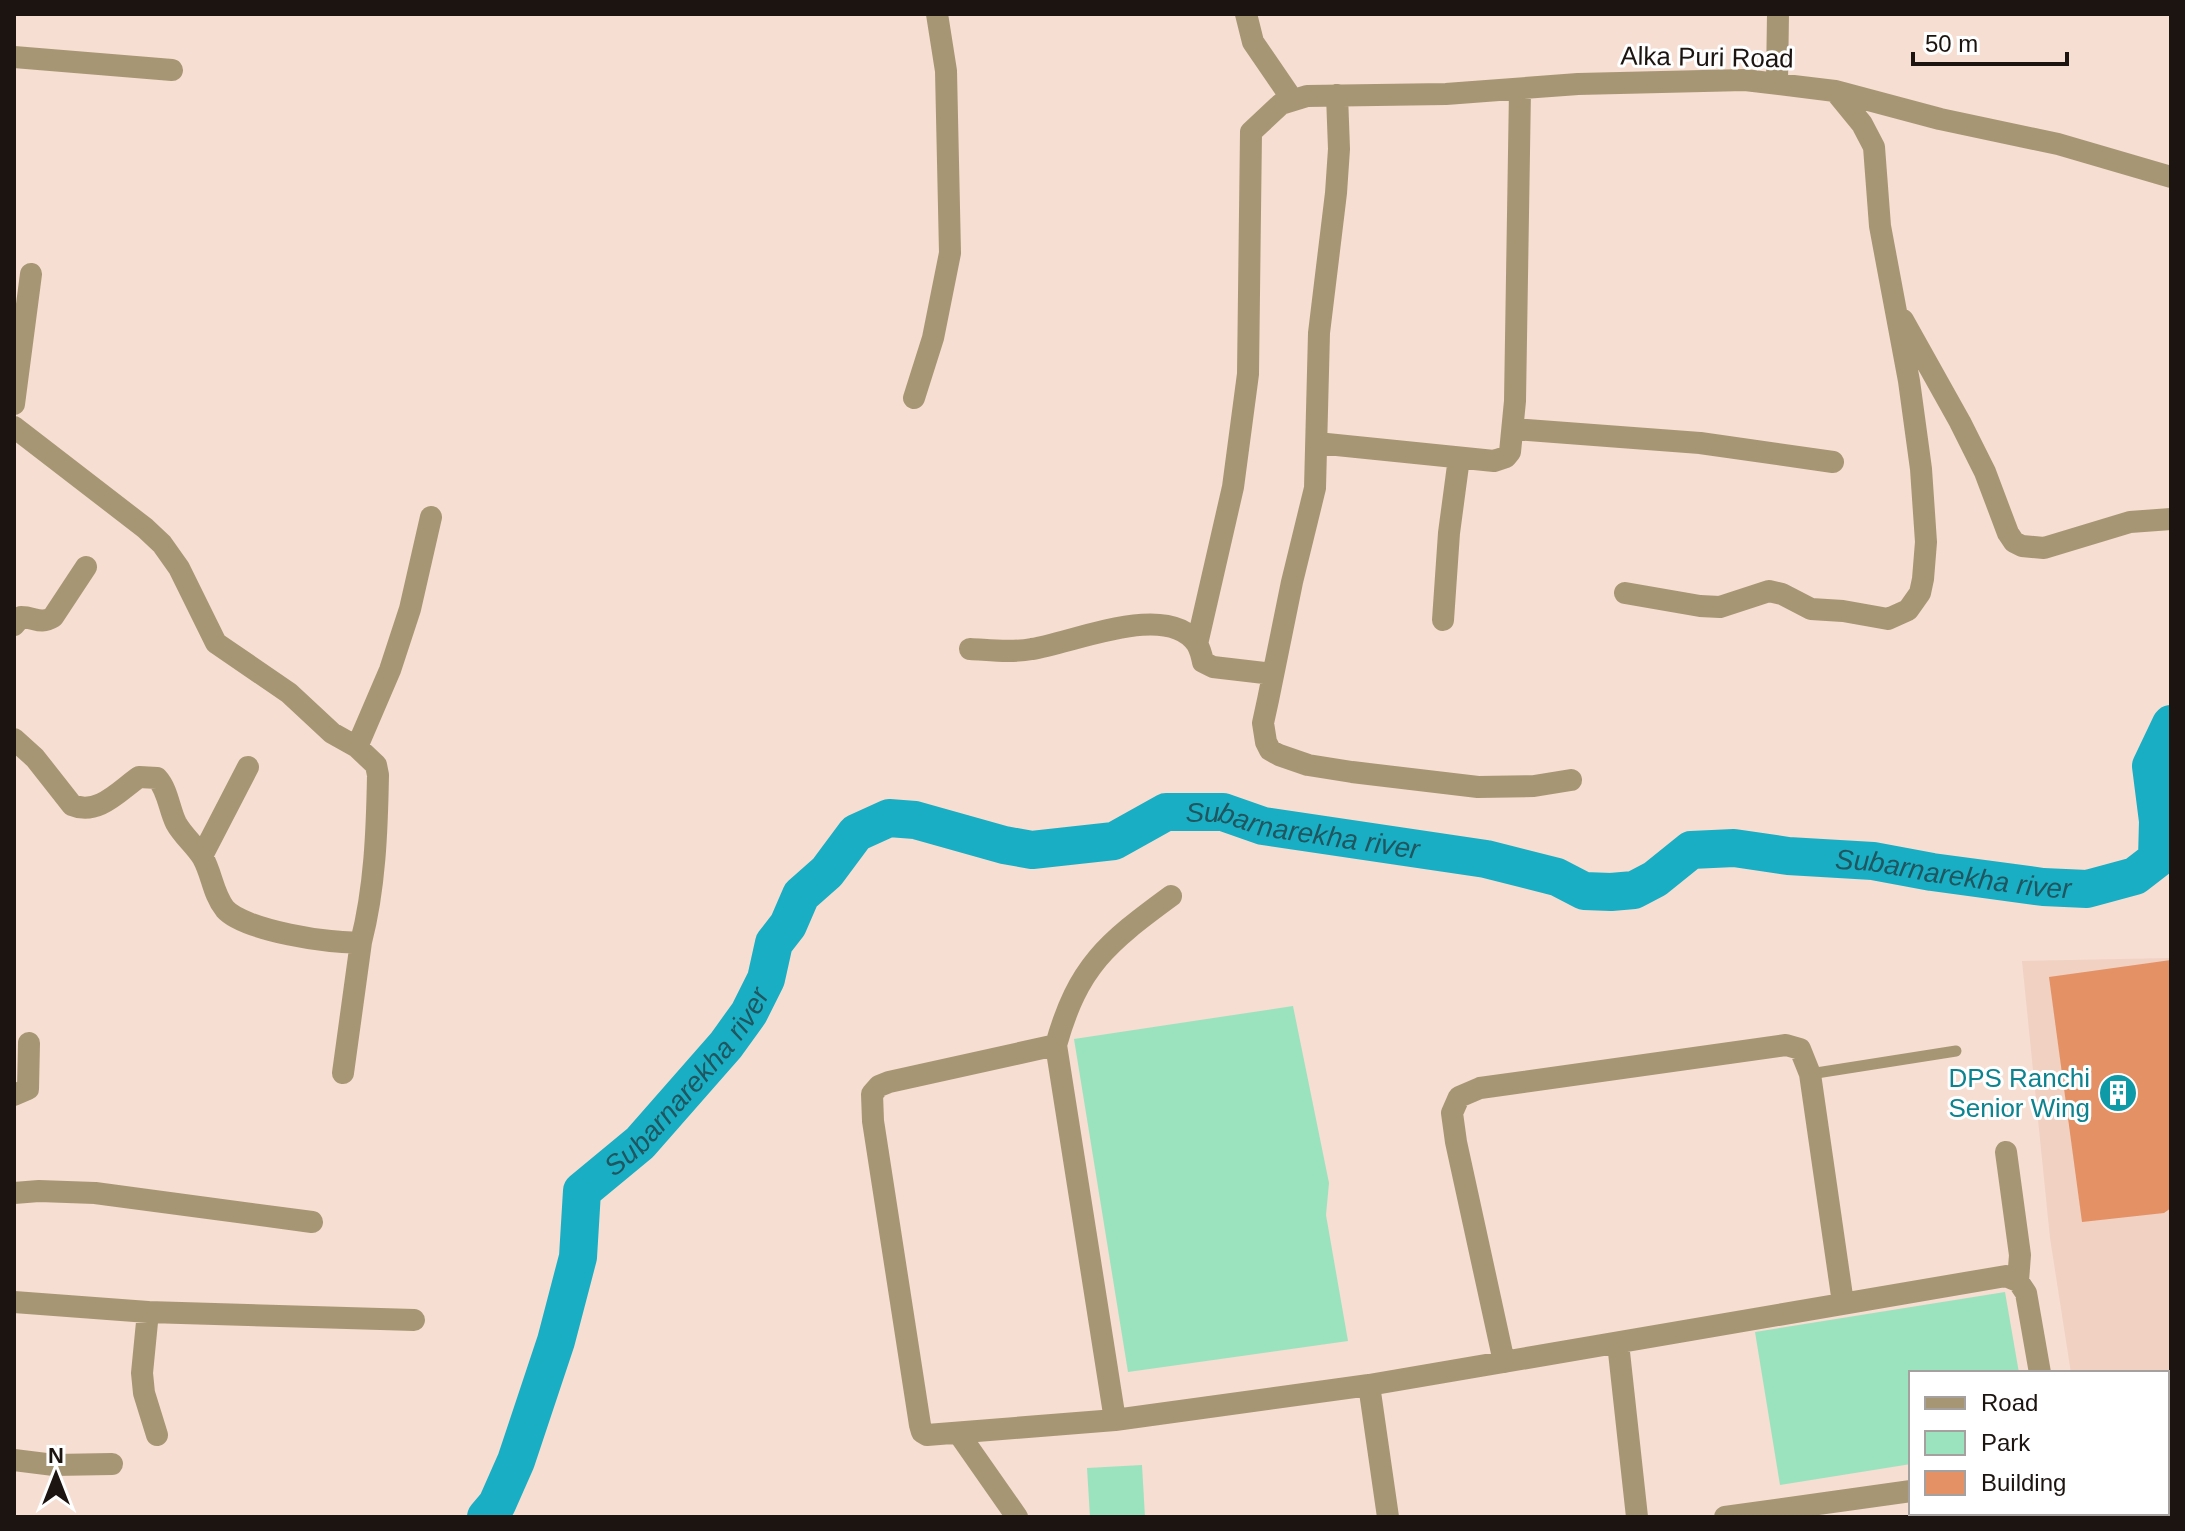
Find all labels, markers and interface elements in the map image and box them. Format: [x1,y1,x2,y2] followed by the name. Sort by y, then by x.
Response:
[1913,16,2067,66] scale bar
[1925,30,1978,57] text: 50 m
[1620,40,1794,74] street label: Alka Puri Road
[1185,797,1423,865] water label: Subarnarekha river
[1834,844,2074,904] water label: Subarnarekha river
[598,981,776,1182] water label: Subarnarekha river
[1948,1063,2090,1123] place label: DPS Ranchi Senior Wing
[2097,1072,2139,1114] building icon: DPS Ranchi Senior Wing
[1909,1371,2169,1515] legend
[1981,1389,2038,1416] text: Road
[1981,1429,2031,1456] text: Park
[16,1435,96,1515] north arrow
[48,1443,64,1468] text: N
[1981,1469,2066,1496] text: Building

